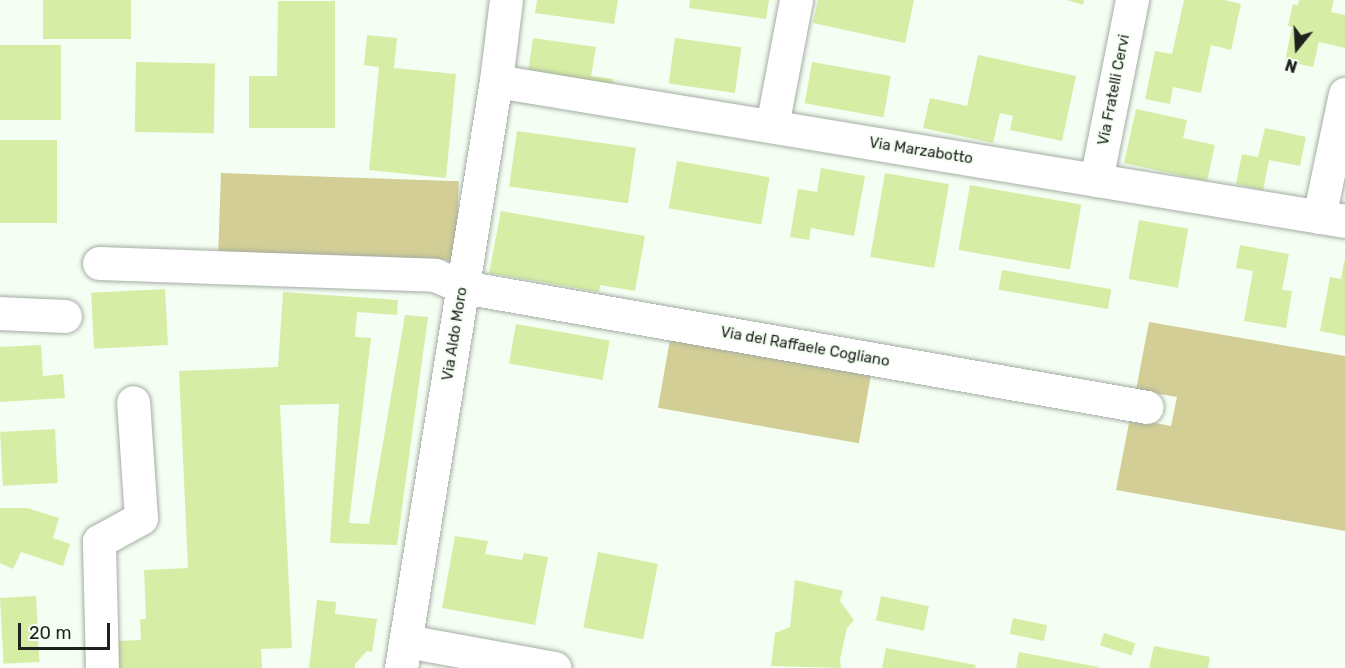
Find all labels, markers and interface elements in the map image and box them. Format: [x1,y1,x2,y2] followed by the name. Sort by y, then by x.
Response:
[1267,18,1327,78] north arrow
[1094,33,1134,147] street label: Via Fratelli Cervi
[1283,55,1300,76] text: N
[868,134,974,168] street label: Via Marzabotto
[439,286,471,382] street label: Via Aldo Moro
[719,323,891,371] street label: Via del Raffaele Cogliano
[21,611,112,649] scale bar
[29,622,71,644] text: 20 m

